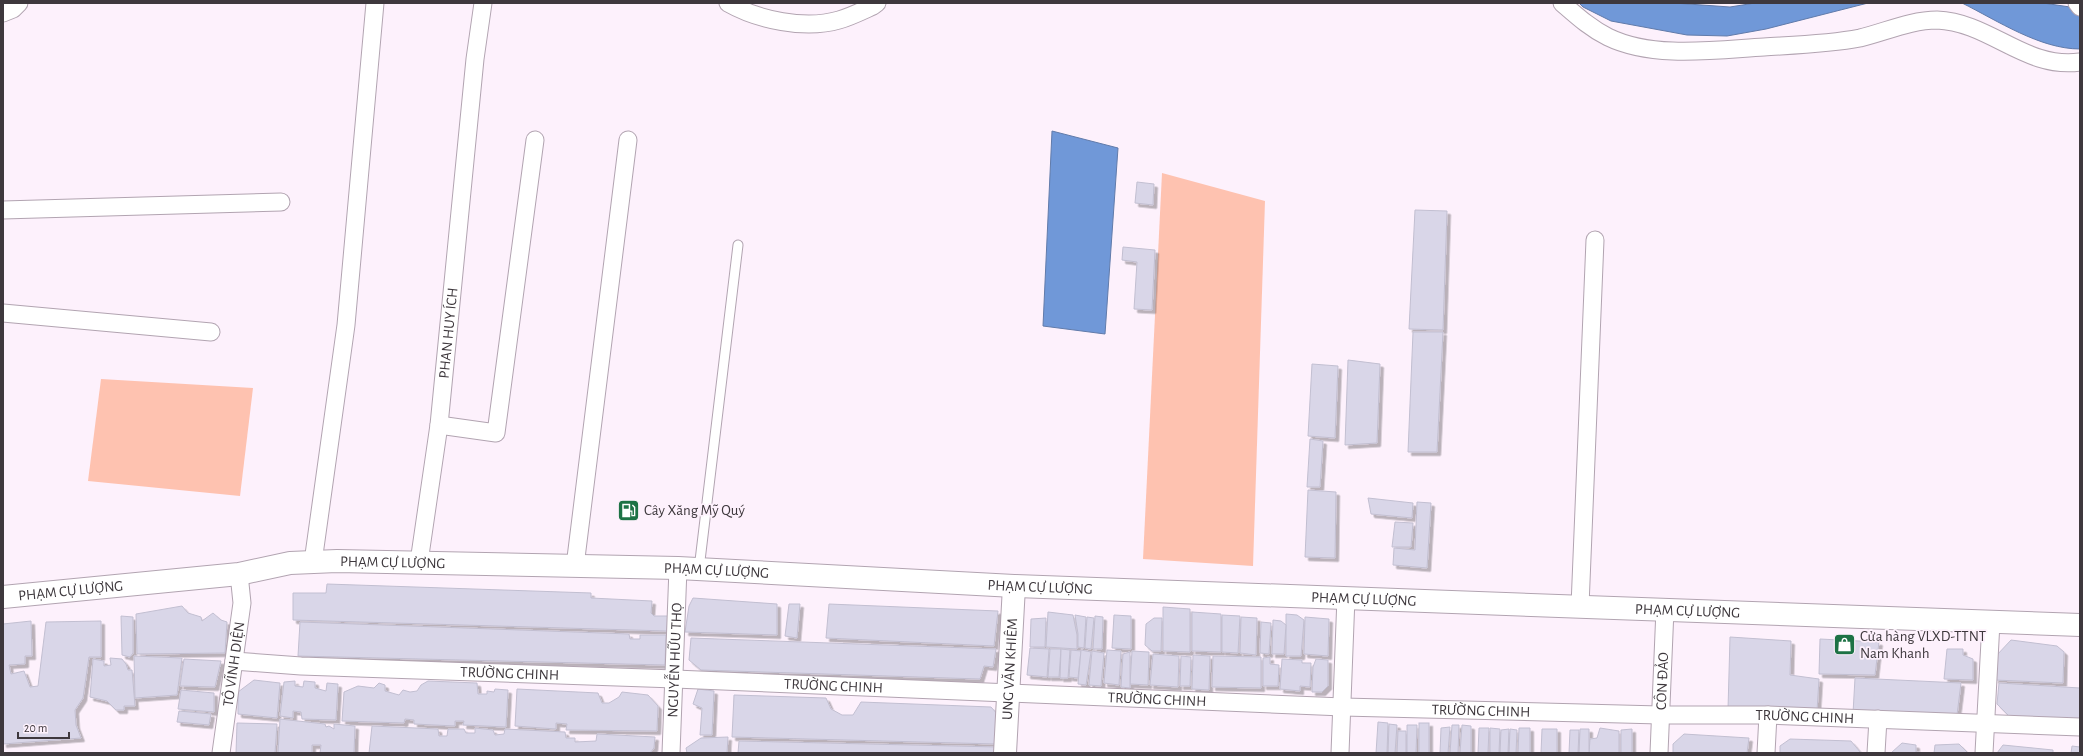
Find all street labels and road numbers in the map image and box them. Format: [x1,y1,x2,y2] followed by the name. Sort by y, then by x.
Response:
[436,287,460,379] street label: PHAN HUY ÍCH
[340,554,445,571] street label: PHẠM CỰ LƯỢNG
[664,560,770,580] street label: PHẠM CỰ LƯỢNG
[987,577,1093,596] street label: PHẠM CỰ LƯỢNG
[18,578,124,603] street label: PHẠM CỰ LƯỢNG
[1311,589,1417,608] street label: PHẠM CỰ LƯỢNG
[1635,601,1741,620] street label: PHẠM CỰ LƯỢNG
[663,602,684,718] street label: NGUYỄN HỮU THỌ
[999,618,1020,720] street label: UNG VĂN KHIÊM
[220,620,247,707] street label: TÔ VĨNH DIỆN
[1653,652,1671,710] street label: CÔN ĐẢO
[460,663,559,682] street label: TRƯỜNG CHINH
[784,675,883,695] street label: TRƯỜNG CHINH
[1107,689,1207,709] street label: TRƯỜNG CHINH
[1431,700,1531,719] street label: TRƯỜNG CHINH
[1755,706,1855,726] street label: TRƯỜNG CHINH

